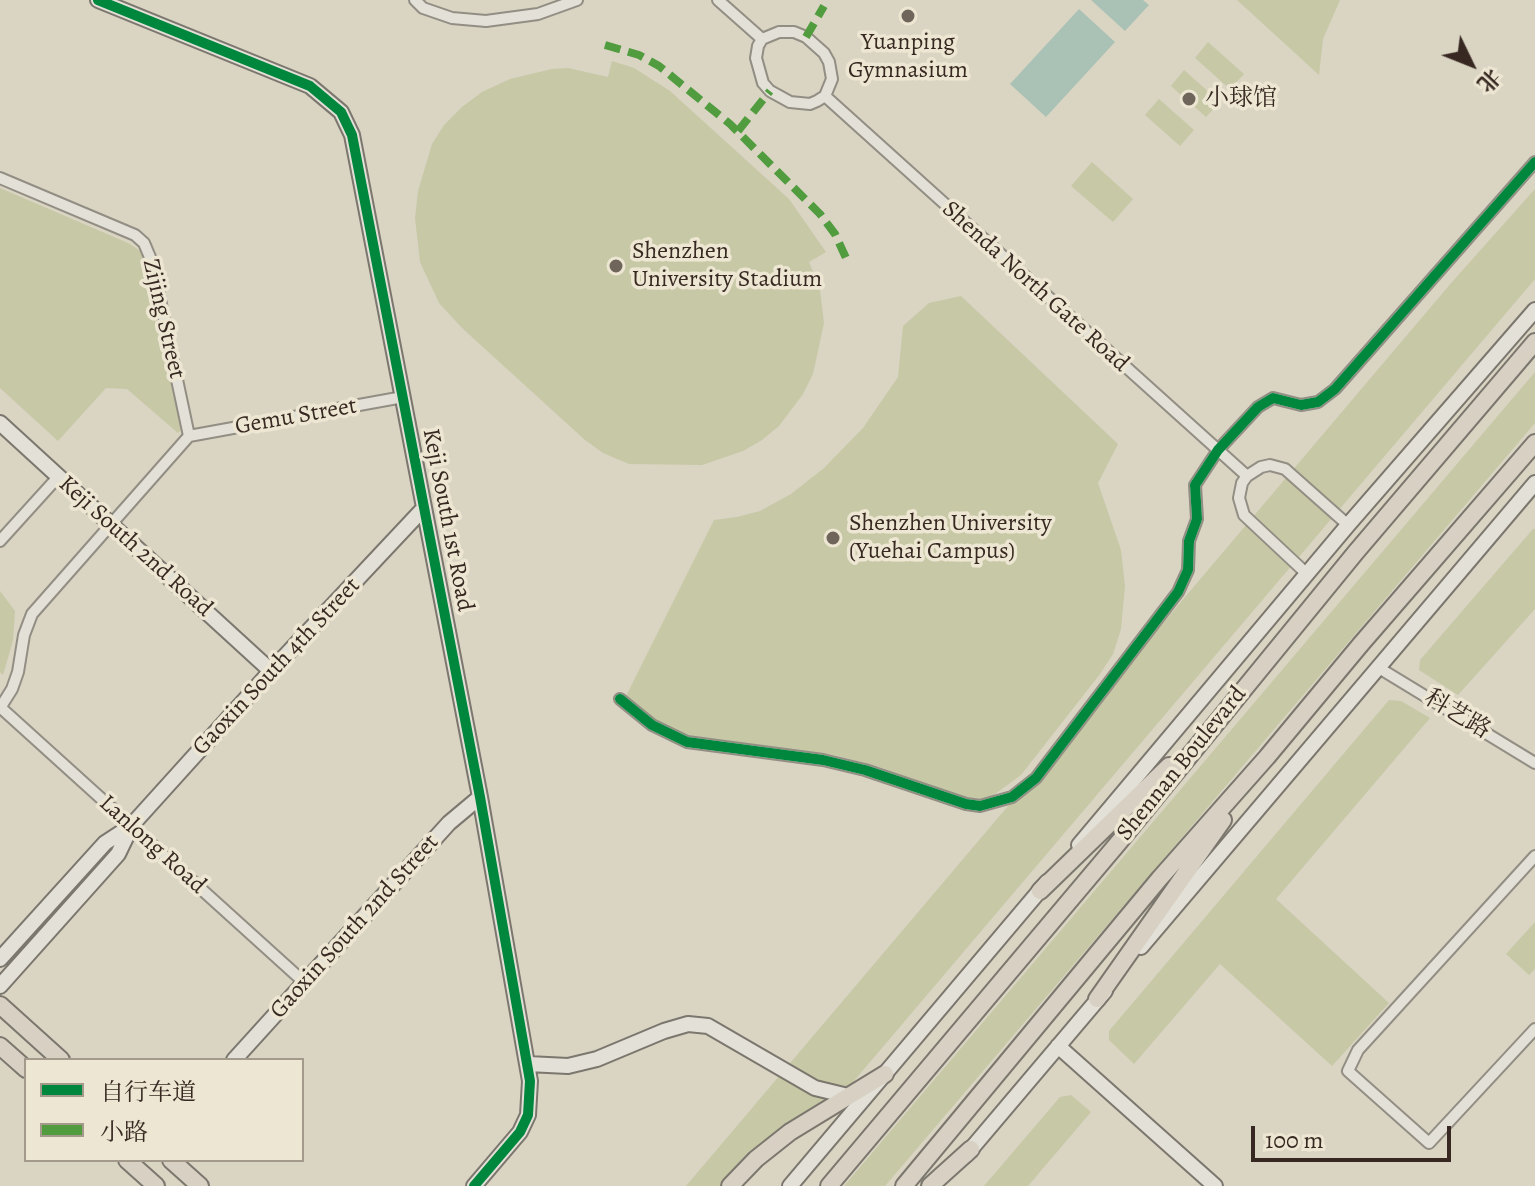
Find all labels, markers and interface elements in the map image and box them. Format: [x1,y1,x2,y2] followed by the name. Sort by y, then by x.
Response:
[899,7,917,25] marker: Yuanping Gymnasium
[1431,24,1511,104] north arrow
[848,29,968,85] place label: Yuanping Gymnasium
[1470,62,1507,99] text: 北
[1205,85,1277,113] place label: 小球馆
[1180,90,1198,108] marker: 小球馆
[936,195,1134,379] street label: Shenda North Gate Road
[632,238,822,294] place label: Shenzhen University Stadium
[135,256,191,382] street label: Zijing Street
[607,257,625,275] marker: Shenzhen University Stadium
[233,392,359,442] street label: Gemu Street
[415,426,479,614] street label: Keji South 1st Road
[52,470,218,624] street label: Keji South 2nd Road
[849,510,1052,566] place label: Shenzhen University (Yuehai Campus)
[824,529,842,547] marker: Shenzhen University (Yuehai Campus)
[187,572,367,762] street label: Gaoxin South 4th Street
[1111,681,1253,847] street label: Shennan Boulevard
[1419,684,1495,746] street label: 科艺路
[92,789,212,901] street label: Lanlong Road
[265,829,445,1025] street label: Gaoxin South 2nd Street
[24,1058,304,1162] legend
[100,1076,196,1108] text: 自行车道
[1255,1110,1455,1160] scale bar
[100,1116,148,1148] text: 小路
[1265,1124,1324,1156] text: 100 m

